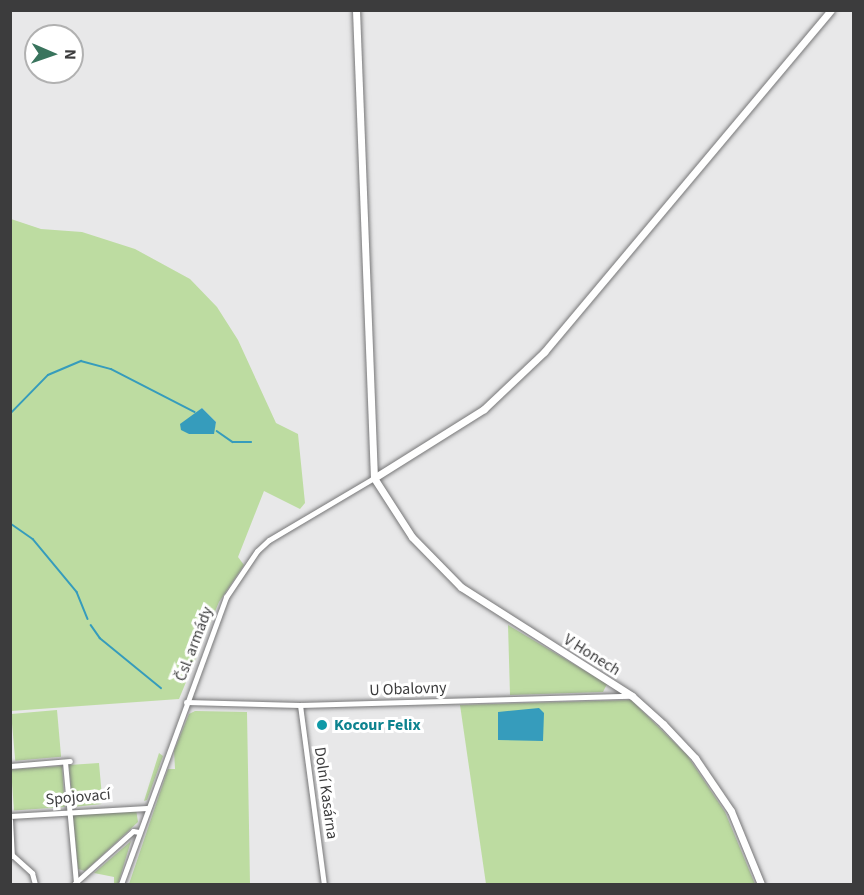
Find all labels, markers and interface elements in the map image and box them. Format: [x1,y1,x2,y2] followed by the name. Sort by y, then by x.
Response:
[24,24,84,84] north arrow
[59,49,81,60] text: N
[171,604,217,684] street label: Čsl. armády
[560,630,624,680] street label: V Honech
[369,678,447,700] street label: U Obalovny
[334,715,421,735] place label: Kocour Felix
[315,718,329,732] marker: Kocour Felix
[310,746,342,840] street label: Dolní Kasárna
[45,785,111,809] street label: Spojovací

